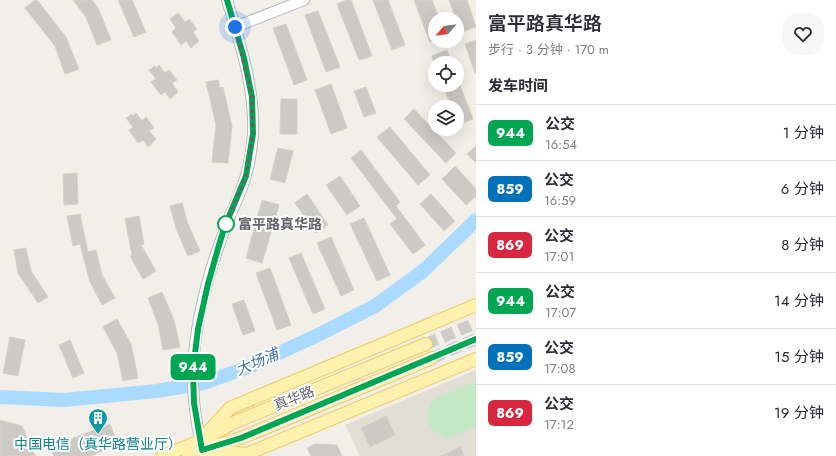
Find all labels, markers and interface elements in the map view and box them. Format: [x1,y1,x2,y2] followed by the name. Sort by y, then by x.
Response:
[488,10,602,37] text: 富平路真华路
[428,12,464,48] north arrow
[428,12,464,136] map controls
[782,13,824,55] button: heart
[225,17,245,37] your location
[488,40,609,59] text: 步行 · 3 分钟 · 170 m
[428,56,464,92] button: locate
[488,75,548,97] text: 发车时间
[428,100,464,136] button: layers
[545,113,575,135] text: 公交
[783,122,824,144] text: 1 分钟
[496,123,525,143] text: 944
[545,135,577,154] text: 16:54
[544,169,574,191] text: 公交
[781,178,824,200] text: 6 分钟
[496,179,524,199] text: 859
[544,191,576,210] text: 16:59
[238,214,322,234] place label: 富平路真华路
[217,215,235,233] marker: 富平路真华路
[544,225,574,247] text: 公交
[781,234,824,256] text: 8 分钟
[496,235,524,255] text: 869
[544,247,574,266] text: 17:01
[545,281,575,303] text: 公交
[774,290,824,312] text: 14 分钟
[496,291,525,311] text: 944
[545,303,576,322] text: 17:07
[544,337,574,359] text: 公交
[232,342,284,381] water label: 大场浦
[774,346,824,368] text: 15 分钟
[496,347,524,367] text: 859
[170,354,216,380] line badge: 944
[179,357,207,377] text: 944
[544,359,575,378] text: 17:08
[271,381,317,415] street label: 真华路
[544,393,574,415] text: 公交
[774,402,824,424] text: 19 分钟
[496,403,524,423] text: 869
[87,407,109,435] building icon: 中国电信（真华路营业厅）
[544,415,574,434] text: 17:12
[14,434,182,454] place label: 中国电信（真华路营业厅）

